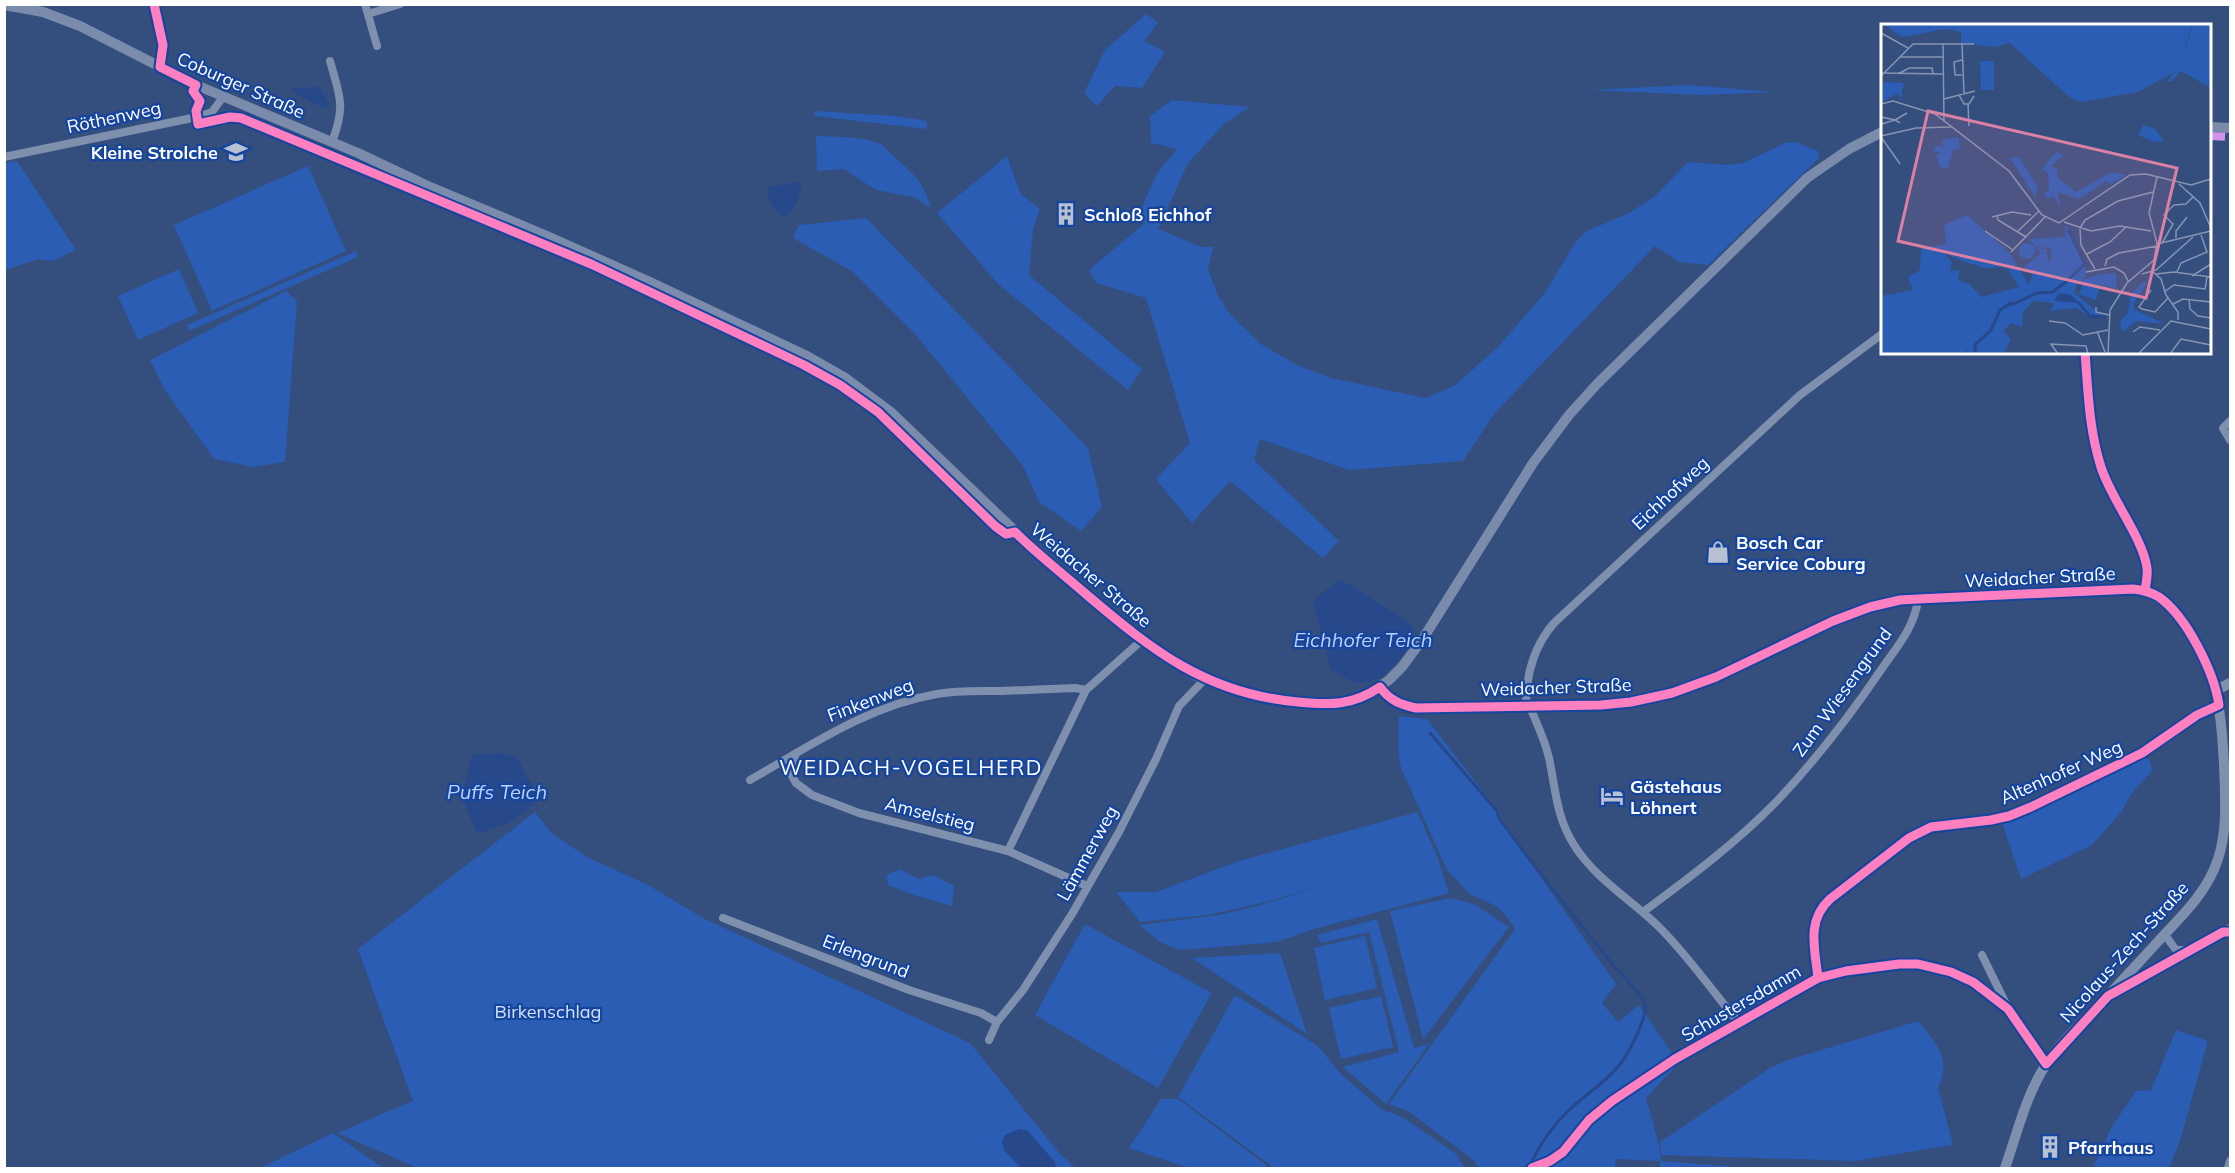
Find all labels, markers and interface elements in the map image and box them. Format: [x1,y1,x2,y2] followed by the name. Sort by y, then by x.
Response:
[1881,24,2211,354] inset map
[174,47,308,123] street label: Coburger Straße
[65,96,163,138] street label: Röthenweg
[223,139,249,165] school or university icon: Kleine Strolche
[91,141,218,164] place label: Kleine Strolche
[1053,201,1079,227] building icon: Schloß Eichhof
[1084,203,1212,226] place label: Schloß Eichhof
[1627,451,1713,535] street label: Eichhofweg
[1026,518,1156,632] street label: Weidacher Straße
[1736,531,1866,575] place label: Bosch Car Service Coburg
[1705,539,1731,565] shop icon: Bosch Car Service Coburg
[1964,562,2116,592] street label: Weidacher Straße
[1787,623,1897,761] street label: Zum Wiesengrund
[1294,627,1432,652] water label: Eichhofer Teich
[824,673,916,727] street label: Finkenweg
[1480,673,1632,701] street label: Weidacher Straße
[1996,735,2126,809] street label: Altenhofer Weg
[779,754,1043,780] district label: WEIDACH-VOGELHERD
[1630,775,1722,819] place label: Gästehaus Löhnert
[447,779,547,804] water label: Puffs Teich
[1599,783,1625,809] hotel icon: Gästehaus Löhnert
[883,792,977,836] street label: Amselstieg
[1051,801,1123,905] street label: Lämmerweg
[2055,877,2193,1027] street label: Nicolaus-Zech-Straße
[819,929,913,983] street label: Erlengrund
[1677,959,1805,1047] street label: Schustersdamm
[495,1000,601,1023] park label: Birkenschlag
[2037,1134,2063,1160] building icon: Pfarrhaus
[2068,1136,2154,1159] place label: Pfarrhaus

